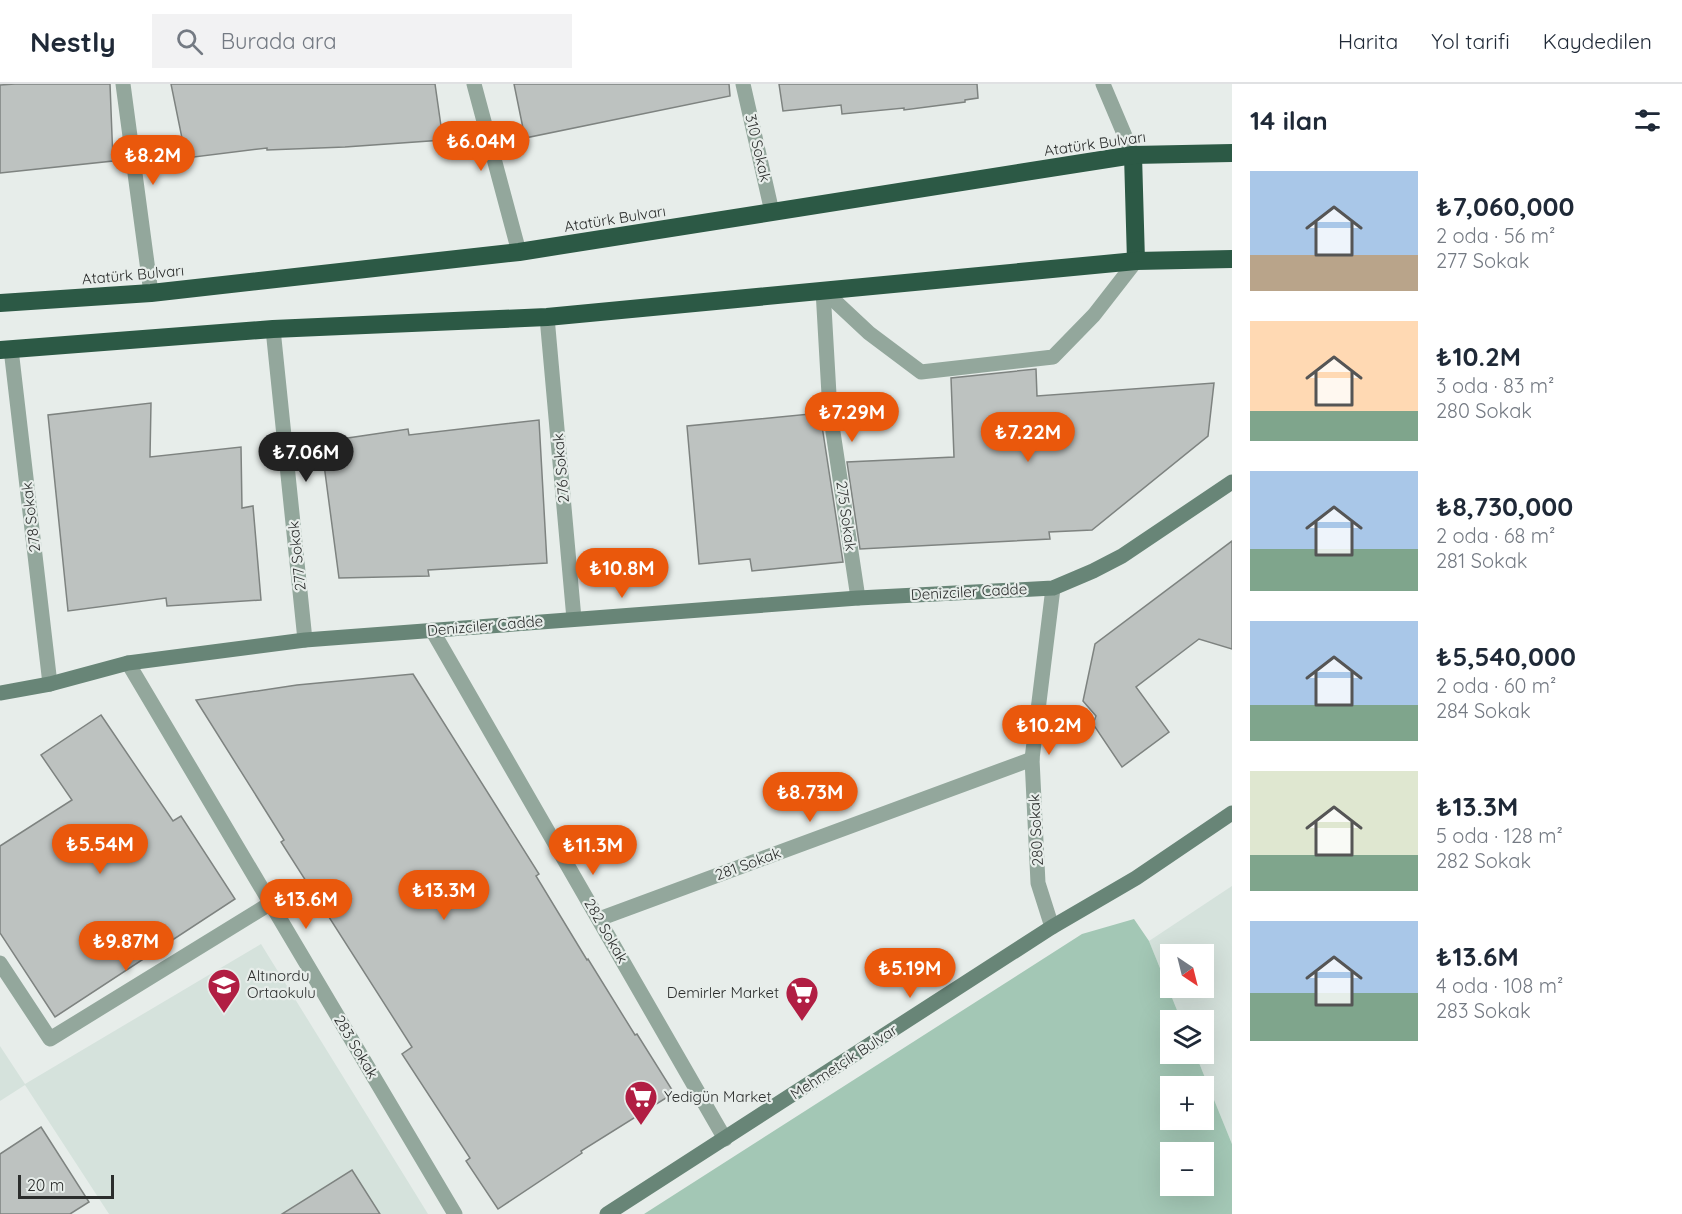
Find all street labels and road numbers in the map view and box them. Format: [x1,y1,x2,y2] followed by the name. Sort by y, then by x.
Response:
[741,112,776,184] street label: 310 Sokak
[1043,127,1147,160] street label: Atatürk Bulvarı
[563,201,667,236] street label: Atatürk Bulvarı
[81,261,185,288] street label: Atatürk Bulvarı
[548,432,573,504] street label: 276 Sokak
[832,480,861,552] street label: 275 Sokak
[17,481,44,553] street label: 278 Sokak
[283,520,310,592] street label: 277 Sokak
[910,579,1028,604] street label: Denizciler Cadde
[426,611,544,640] street label: Denizciler Cadde
[1024,794,1047,866] street label: 280 Sokak
[712,843,783,884] street label: 281 Sokak
[580,895,633,966] street label: 282 Sokak
[330,1011,383,1082] street label: 283 Sokak
[787,1020,901,1103] street label: Mehmetçik Bulvar

